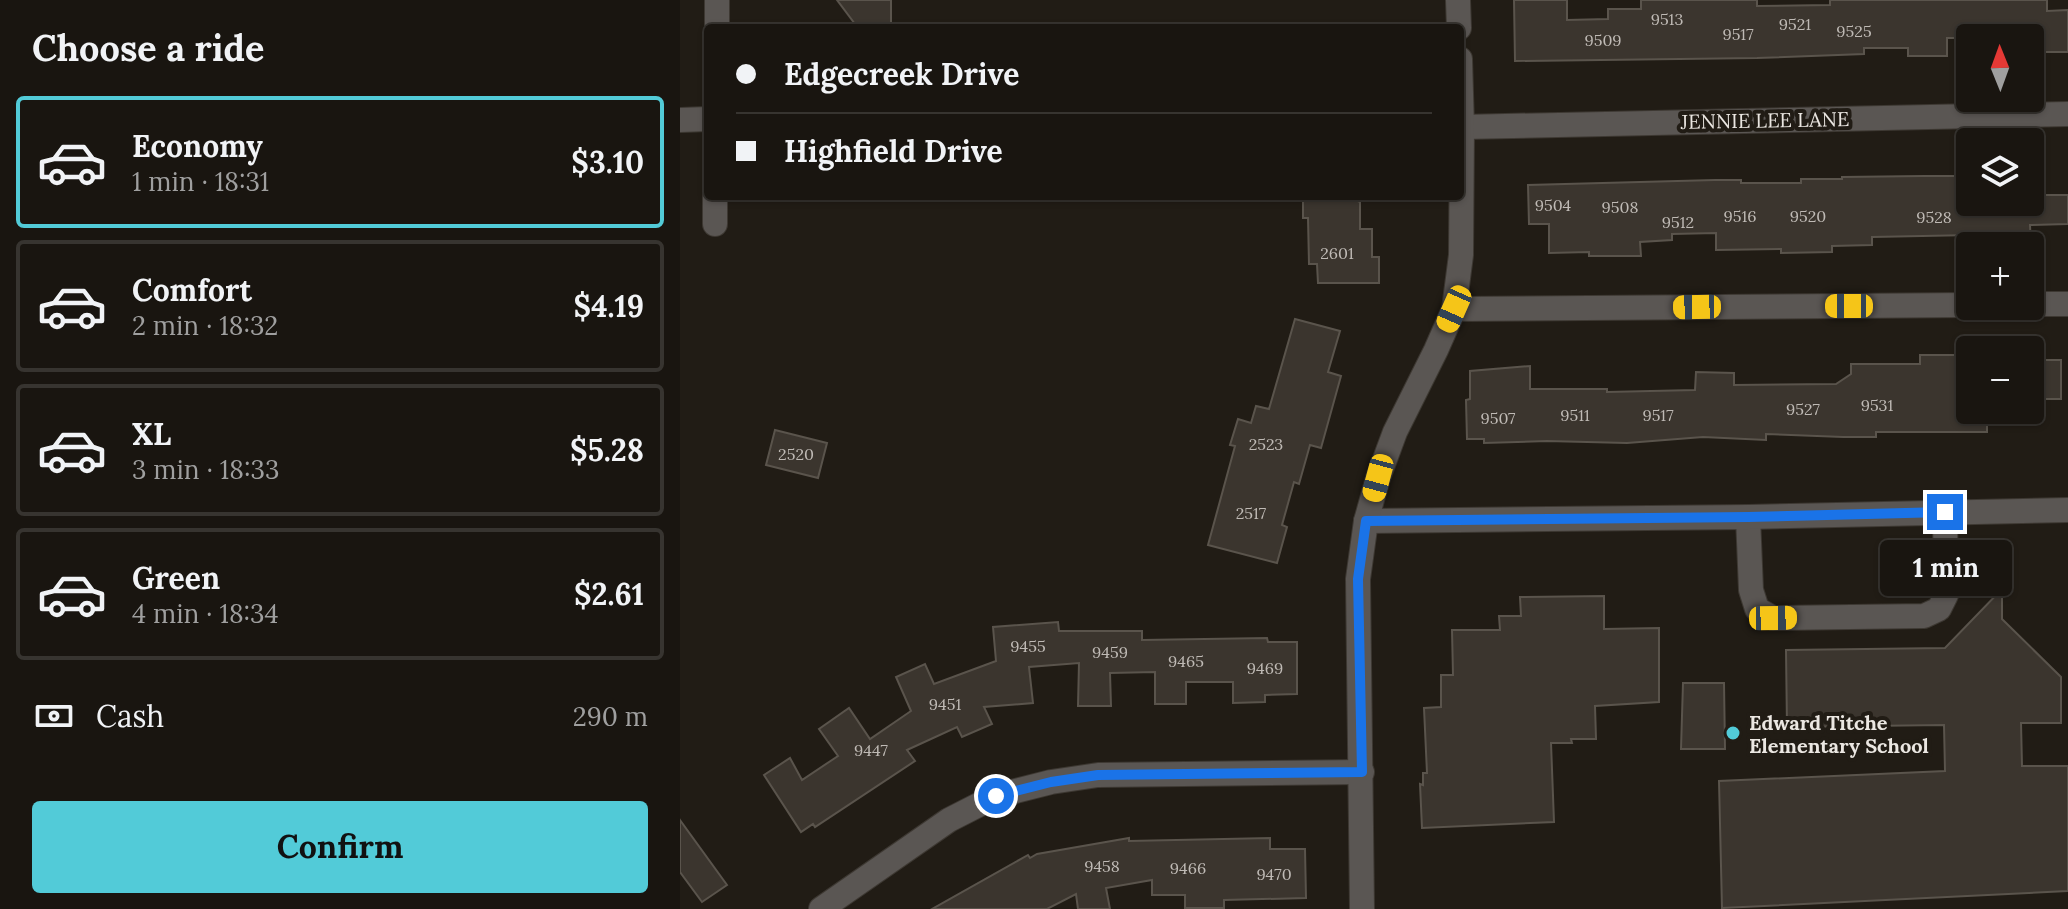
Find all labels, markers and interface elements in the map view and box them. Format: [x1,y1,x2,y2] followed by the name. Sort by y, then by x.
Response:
[1651,9,1683,29] house number: 9513
[1779,14,1811,34] house number: 9521
[1836,21,1872,41] house number: 9525
[1722,24,1754,44] house number: 9517
[1956,24,2044,112] north arrow
[1956,24,2044,424] map controls
[32,25,264,71] text: Choose a ride
[1584,30,1622,50] house number: 9509
[784,55,1019,93] text: Edgecreek Drive
[1679,106,1850,134] street label: JENNIE LEE LANE
[36,126,108,198] icon: car
[132,127,263,165] text: Economy
[1956,128,2044,216] button: layers
[784,132,1003,170] text: Highfield Drive
[571,143,644,181] text: $3.10
[132,165,269,198] text: 1 min · 18:31
[1535,195,1572,215] house number: 9504
[1602,197,1638,217] house number: 9508
[1723,206,1757,226] house number: 9516
[1790,206,1826,226] house number: 9520
[1916,207,1952,227] house number: 9528
[1662,212,1694,232] house number: 9512
[1956,232,2044,320] button: +
[1320,243,1354,263] house number: 2601
[36,270,108,342] icon: car
[132,271,252,309] text: Comfort
[1433,282,1475,336] car
[574,287,644,325] text: $4.19
[1825,294,1873,318] car
[1673,295,1721,319] car
[132,309,278,342] text: 2 min · 18:32
[1956,336,2044,424] button: −
[1861,395,1894,415] house number: 9531
[1786,399,1821,419] house number: 9527
[1560,405,1590,425] house number: 9511
[1642,405,1674,425] house number: 9517
[1481,408,1516,428] house number: 9507
[36,414,108,486] icon: car
[132,415,171,453] text: XL
[570,431,644,469] text: $5.28
[1249,434,1283,454] house number: 2523
[778,444,814,464] house number: 2520
[1360,452,1396,504] car
[132,453,279,486] text: 3 min · 18:33
[1927,494,1963,530] route end
[1236,503,1267,523] house number: 2517
[1879,540,2011,596] callout: 1 min
[1913,551,1979,584] text: 1 min
[36,558,108,630] icon: car
[132,559,220,597] text: Green
[574,575,644,613] text: $2.61
[132,597,279,630] text: 4 min · 18:34
[1749,606,1797,630] car
[1010,636,1046,656] house number: 9455
[1092,642,1128,662] house number: 9459
[1168,651,1204,671] house number: 9465
[1247,658,1283,678] house number: 9469
[32,694,76,738] icon: cash
[929,694,961,714] house number: 9451
[96,697,164,735] text: Cash
[573,700,648,733] text: 290 m
[1749,710,1929,758] place label: Edward Titche Elementary School
[1724,724,1742,742] marker: Edward Titche Elementary School
[854,740,889,760] house number: 9447
[978,778,1014,814] route start
[32,801,648,893] button: Confirm
[1084,856,1120,876] house number: 9458
[1170,858,1206,878] house number: 9466
[1256,864,1292,884] house number: 9470

